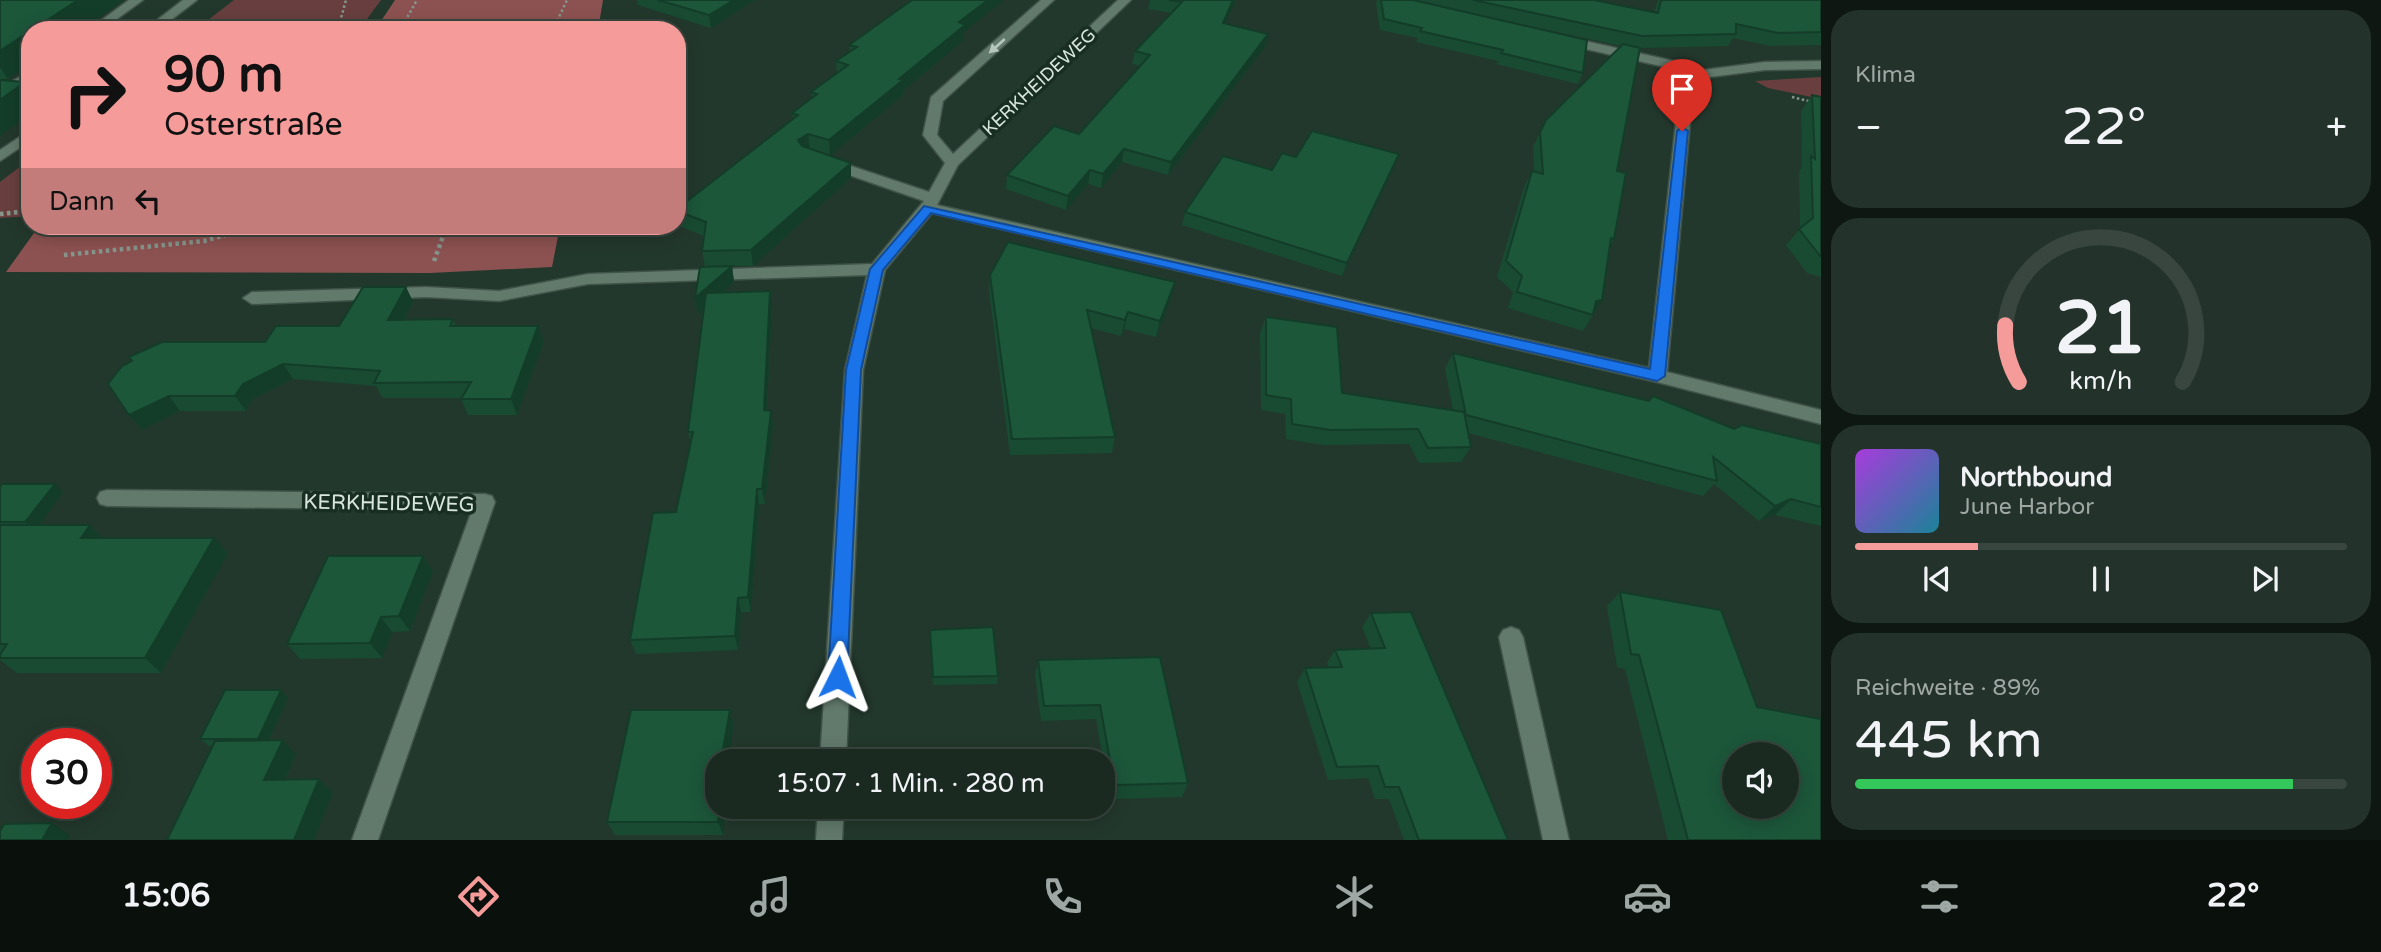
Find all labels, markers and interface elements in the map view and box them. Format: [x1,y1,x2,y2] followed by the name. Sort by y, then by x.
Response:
[978,24,1100,140] street label: KERKHEIDEWEG
[989,37,1006,53] one-way arrow
[164,46,283,105] text: 90 m
[49,49,140,140] icon: right
[1652,59,1712,131] pin
[1855,61,1916,89] text: Klima
[1663,70,1701,108] icon: arrive
[2061,96,2146,159] text: 22°
[1855,105,1882,151] text: −
[2326,105,2347,151] text: +
[164,106,343,144] text: Osterstraße
[129,182,167,220] icon: left
[49,186,115,217] text: Dann
[2055,286,2147,374] text: 21
[2070,366,2132,396] text: km/h
[1960,462,2112,493] text: Northbound
[303,490,475,517] street label: KERKHEIDEWEG
[1960,493,2094,521] text: June Harbor
[1918,560,1956,598] icon: previous
[2082,560,2120,598] icon: pause
[2246,560,2284,598] icon: next
[801,640,875,714] position arrow
[1855,674,2040,702] text: Reichweite · 89%
[1855,709,2043,772] text: 445 km
[21,728,112,819] speed limit sign: 30
[1722,742,1799,819] map controls
[1722,742,1799,819] button: sound
[775,768,1045,799] text: 15:07 · 1 Min. · 280 m
[454,872,503,921] icon: directions
[746,872,795,921] icon: music
[1038,872,1087,921] icon: phone
[1330,872,1379,921] icon: climate
[1623,872,1672,921] icon: car
[1915,872,1964,921] icon: filters
[122,877,210,915] text: 15:06
[2207,877,2259,915] text: 22°

